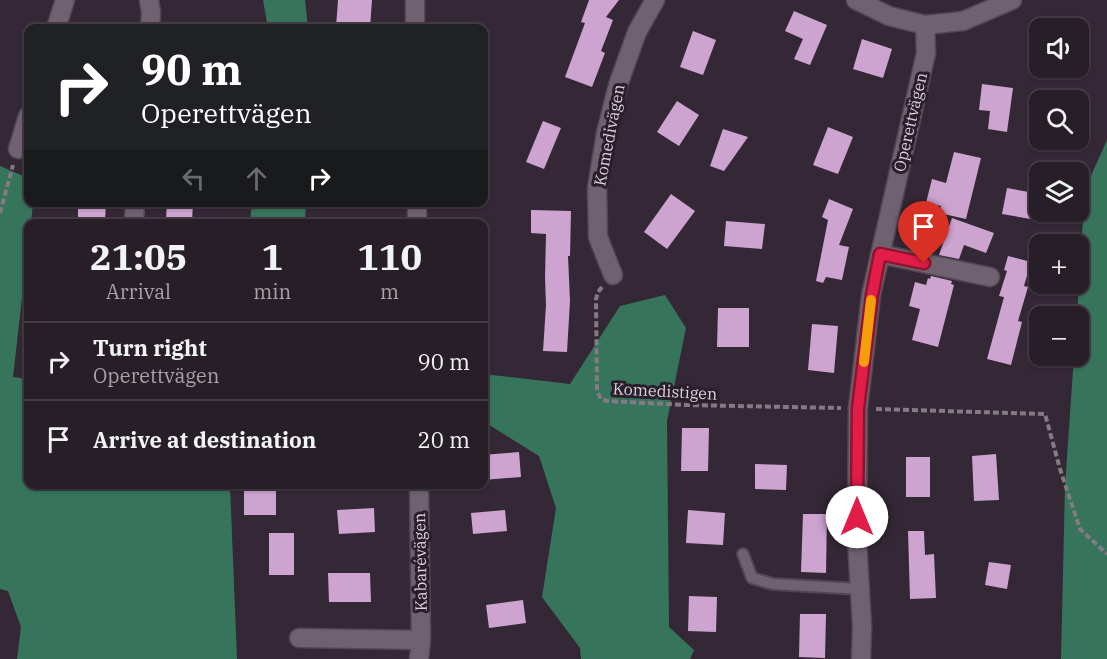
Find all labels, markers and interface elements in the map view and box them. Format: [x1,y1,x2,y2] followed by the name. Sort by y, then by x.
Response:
[1029,18,1089,366] map controls
[1029,18,1089,78] button: sound
[141,42,242,97] text: 90 m
[42,48,120,126] icon: right
[889,70,931,174] street label: Operettvägen
[589,82,629,188] street label: Komedivägen
[1029,90,1089,150] button: search
[141,95,312,130] text: Operettvägen
[177,162,210,195] icon: left
[240,162,273,195] icon: ahead
[303,162,336,195] icon: right
[1029,162,1089,222] button: layers
[898,201,949,263] pin
[907,210,940,243] icon: arrive
[90,233,187,280] text: 21:05
[261,233,283,280] text: 1
[357,233,422,280] text: 110
[1029,234,1089,294] button: +
[106,278,171,305] text: Arrival
[253,278,291,305] text: min
[380,278,399,305] text: m
[1029,306,1089,366] button: −
[93,333,207,362] text: Turn right
[42,345,75,378] icon: right
[418,347,470,376] text: 90 m
[93,362,220,389] text: Operettvägen
[612,378,718,404] street label: Komedistigen
[42,423,75,456] icon: arrive
[93,425,316,454] text: Arrive at destination
[418,425,470,454] text: 20 m
[825,485,889,549] position arrow
[409,513,431,611] street label: Kabarévägen

